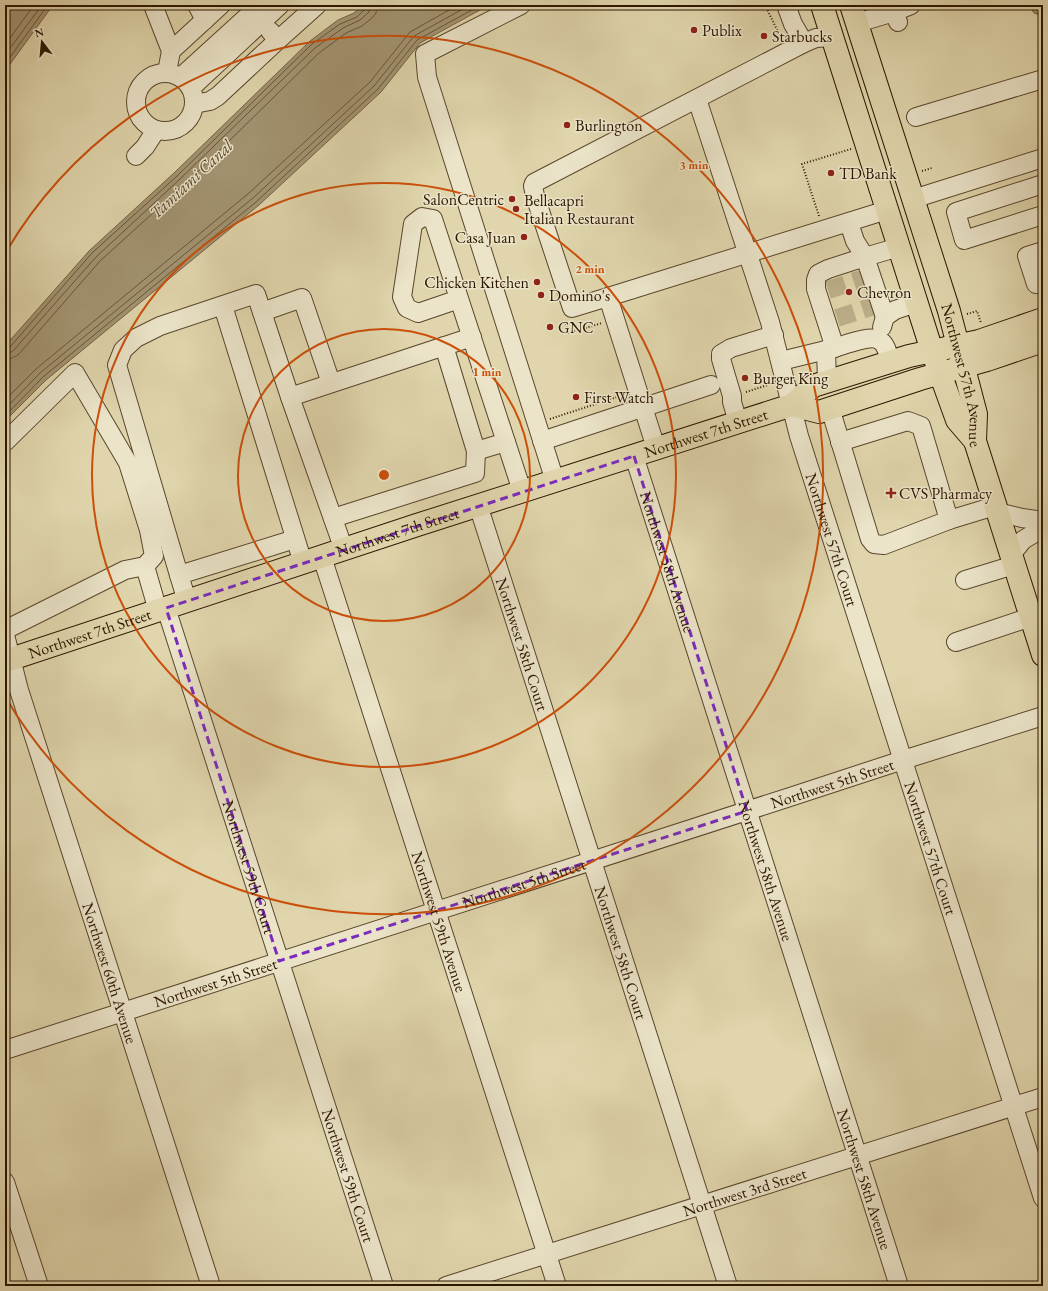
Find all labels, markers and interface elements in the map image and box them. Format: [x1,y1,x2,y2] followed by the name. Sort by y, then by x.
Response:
[702,20,742,41] place label: Publix
[22,22,62,62] north arrow
[33,24,46,40] text: N
[689,25,699,35] marker: Publix
[772,26,832,47] place label: Starbucks
[759,31,769,41] marker: Starbucks
[575,115,643,136] place label: Burlington
[562,120,572,130] marker: Burlington
[145,134,238,223] water label: Tamiami Canal
[679,157,709,173] text: 3 min
[839,163,897,184] place label: TD Bank
[826,168,836,178] marker: TD Bank
[423,189,504,210] place label: SalonCentric
[524,190,635,229] place label: Bellacapri Italian Restaurant
[507,194,517,204] marker: SalonCentric
[511,204,521,214] marker: Bellacapri Italian Restaurant
[455,227,517,248] place label: Casa Juan
[519,232,529,242] marker: Casa Juan
[575,261,605,277] text: 2 min
[424,272,530,293] place label: Chicken Kitchen
[532,277,542,287] marker: Chicken Kitchen
[857,282,912,303] place label: Chevron
[549,285,610,306] place label: Domino's
[844,287,854,297] marker: Chevron
[536,290,546,300] marker: Domino's
[937,300,987,450] street label: Northwest 57th Avenue
[558,317,594,338] place label: GNC
[545,322,555,332] marker: GNC
[472,364,502,380] text: 1 min
[753,368,829,389] place label: Burger King
[740,373,750,383] marker: Burger King
[584,387,654,408] place label: First Watch
[571,392,581,402] marker: First Watch
[641,403,770,462] street label: Northwest 7th Street
[377,468,391,482] centre of rings
[801,470,863,609] street label: Northwest 57th Court
[899,483,993,504] place label: CVS Pharmacy
[886,488,896,498] marker: CVS Pharmacy
[635,489,700,635] street label: Northwest 58th Avenue
[333,502,461,562] street label: Northwest 7th Street
[491,575,554,713] street label: Northwest 58th Court
[25,603,154,663] street label: Northwest 7th Street
[768,753,896,813] street label: Northwest 5th Street
[900,779,962,918] street label: Northwest 57th Court
[734,797,799,944] street label: Northwest 58th Avenue
[218,798,281,936] street label: Northwest 59th Court
[407,848,472,995] street label: Northwest 59th Avenue
[459,853,588,913] street label: Northwest 5th Street
[590,883,652,1022] street label: Northwest 58th Court
[78,900,143,1046] street label: Northwest 60th Avenue
[151,953,280,1012] street label: Northwest 5th Street
[317,1106,380,1245] street label: Northwest 59th Court
[833,1106,897,1252] street label: Northwest 58th Avenue
[680,1162,809,1221] street label: Northwest 3rd Street

